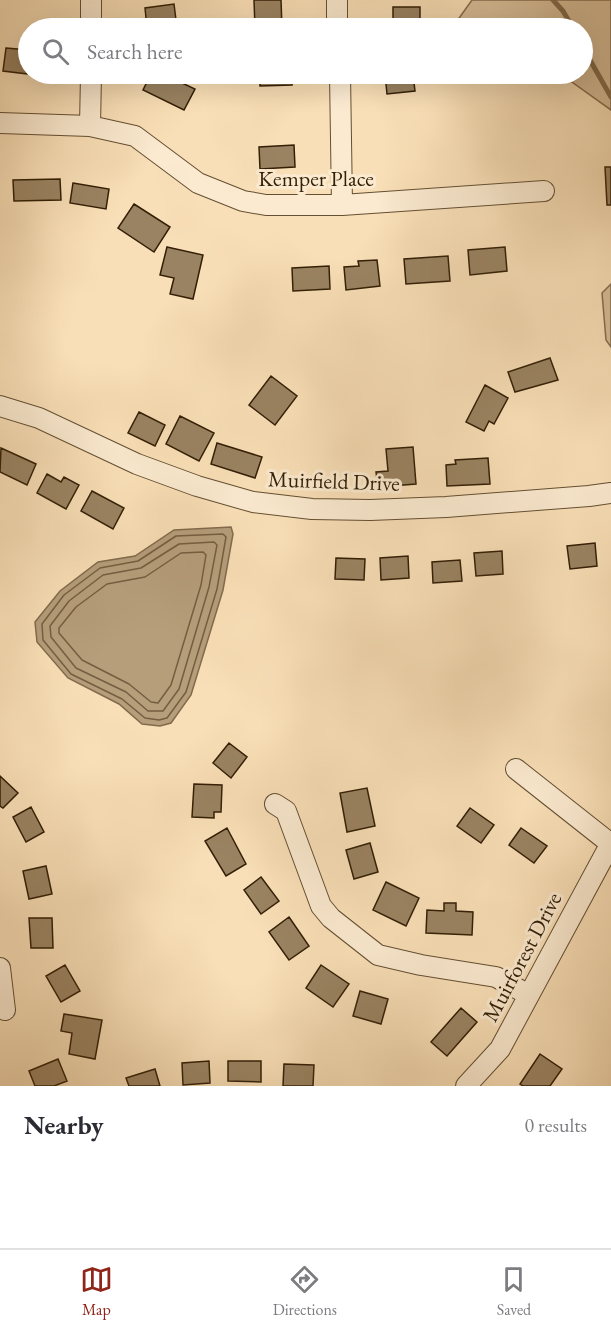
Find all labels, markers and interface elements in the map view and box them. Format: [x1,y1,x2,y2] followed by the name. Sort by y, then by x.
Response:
[18,18,593,84] search box
[39,35,72,68] icon: search
[87,37,182,66] text: Search here
[258,164,374,193] street label: Kemper Place
[268,464,401,498] street label: Muirfield Drive
[476,887,569,1027] street label: Muirforest Drive
[24,1108,104,1142] text: Nearby
[524,1112,587,1138] text: 0 results
[80,1263,113,1320] tab: Map
[273,1263,337,1320] tab: Directions
[497,1263,531,1320] tab: Saved

